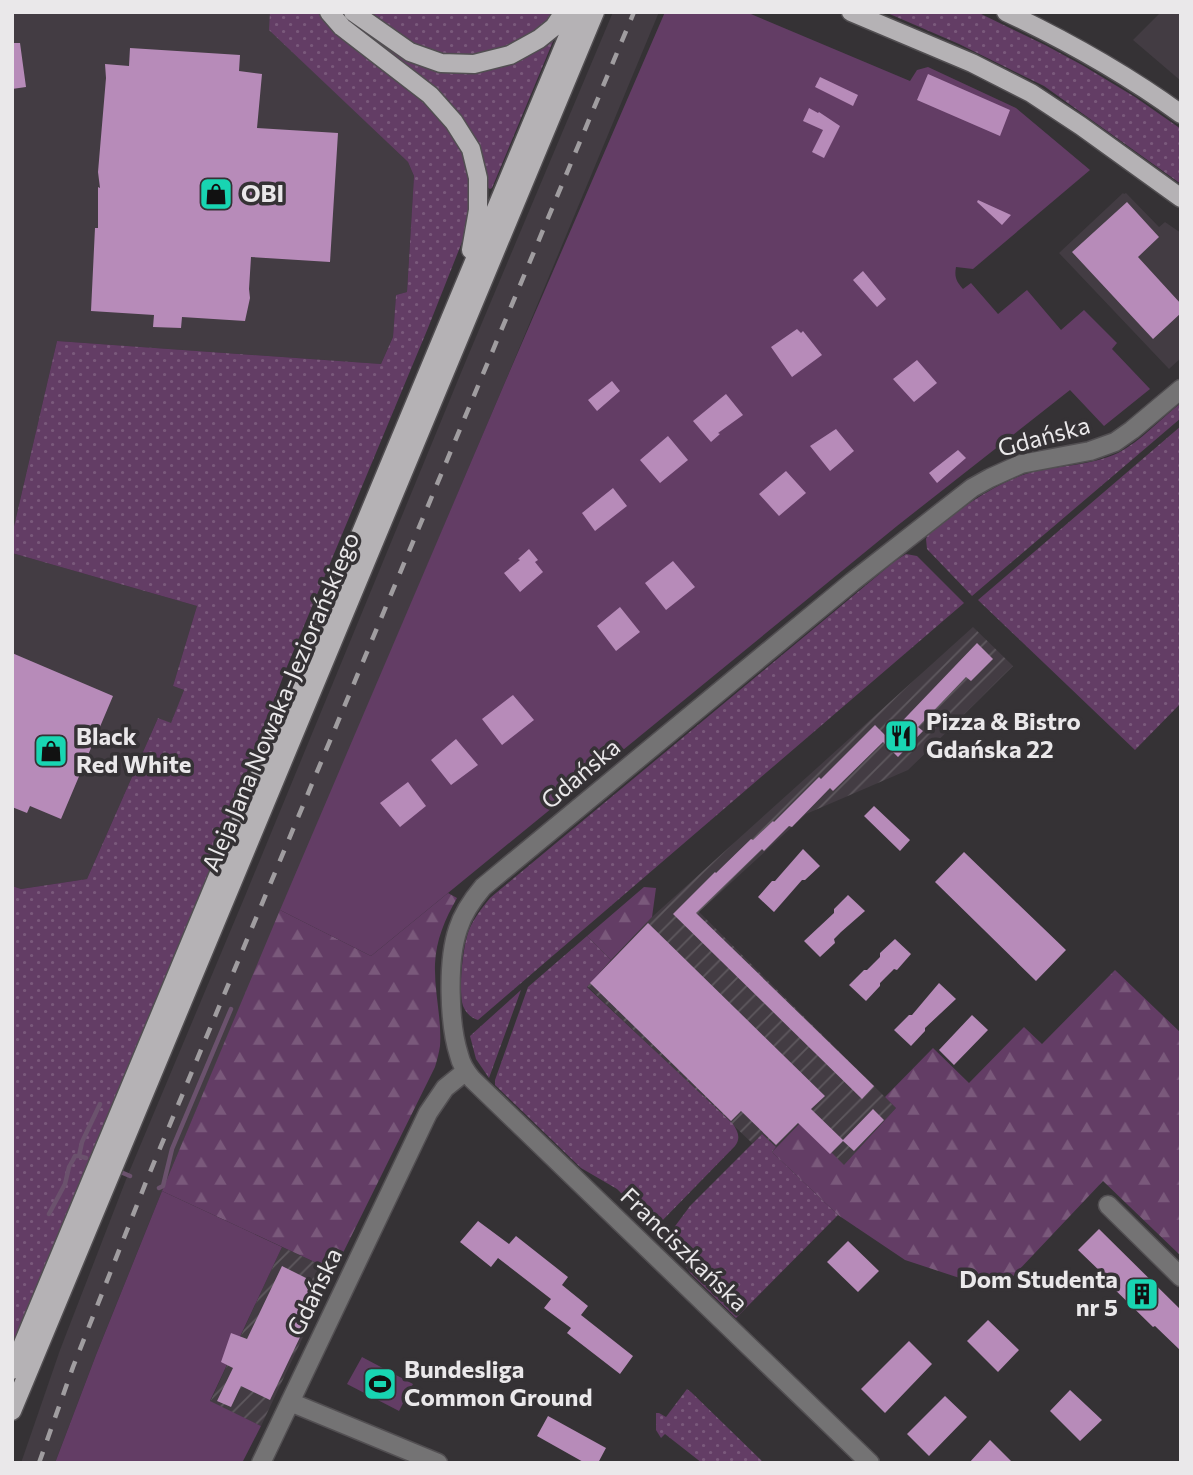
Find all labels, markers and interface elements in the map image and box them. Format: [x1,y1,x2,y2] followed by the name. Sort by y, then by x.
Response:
[197,175,235,213] shop icon: OBI
[241,178,284,207] place label: OBI
[994,409,1093,462] street label: Gdańska
[195,527,364,875] street label: Aleja Jana Nowaka-Jeziorańskiego
[926,706,1081,763] place label: Pizza & Bistro Gdańska 22
[882,717,920,755] restaurant icon: Pizza & Bistro Gdańska 22
[76,721,191,778] place label: Black Red White
[535,731,625,814] street label: Gdańska
[32,732,70,770] shop icon: Black Red White
[615,1181,755,1317] street label: Franciszkańska
[280,1243,347,1340] street label: Gdańska
[959,1264,1118,1321] place label: Dom Studenta nr 5
[1123,1275,1161,1313] building icon: Dom Studenta nr 5
[404,1354,592,1411] place label: Bundesliga Common Ground
[361,1365,399,1403] sports icon: Bundesliga Common Ground

